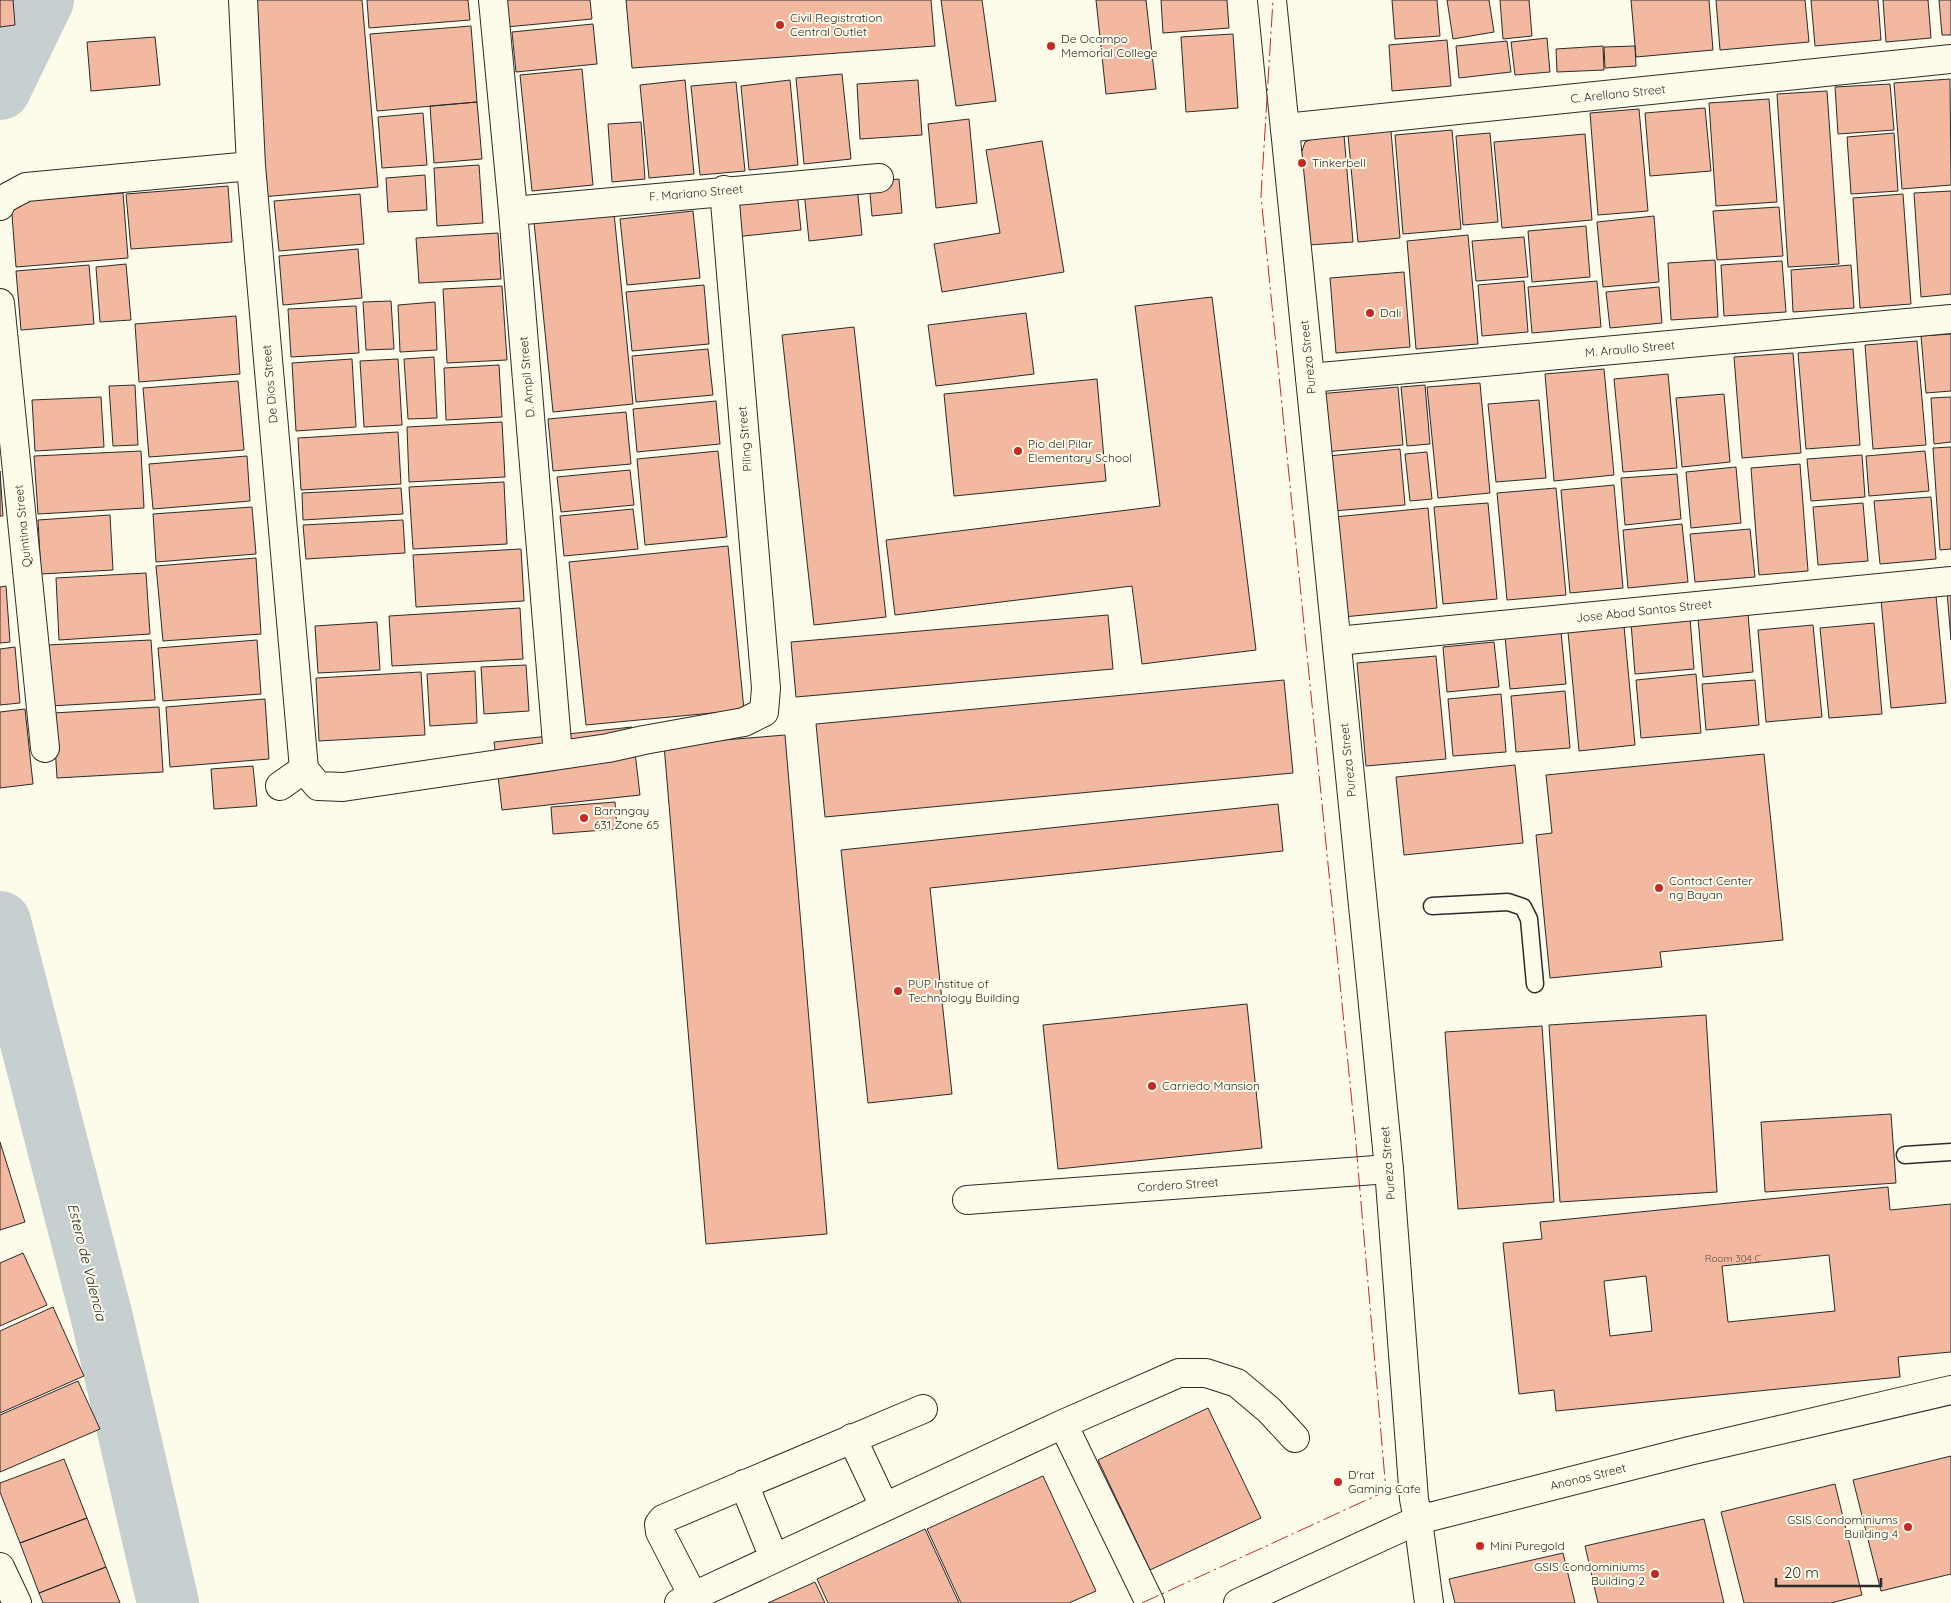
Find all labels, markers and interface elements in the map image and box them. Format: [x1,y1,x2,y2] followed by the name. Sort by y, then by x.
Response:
[790,10,882,39] place label: Civil Registration Central Outlet
[774,19,786,31] marker: Civil Registration Central Outlet
[1061,31,1158,60] place label: De Ocampo Memorial College
[1045,40,1057,52] marker: De Ocampo Memorial College
[1570,81,1666,106] street label: C. Arellano Street
[1312,155,1366,170] place label: Tinkerbell
[1296,157,1308,169] marker: Tinkerbell
[648,181,744,204] street label: F. Mariano Street
[1380,305,1401,320] place label: Dali
[1364,307,1376,319] marker: Dali
[1296,319,1319,395] street label: Pureza Street
[515,336,538,418] street label: D. Ampil Street
[1584,337,1676,360] street label: M. Araullo Street
[259,344,280,424] street label: De Dios Street
[734,406,755,472] street label: Piling Street
[1028,436,1132,465] place label: Pio del Pilar Elementary School
[1012,445,1024,457] marker: Pio del Pilar Elementary School
[11,484,34,568] street label: Quintina Street
[1575,596,1713,625] street label: Jose Abad Santos Street
[1336,722,1359,798] street label: Pureza Street
[594,803,659,832] place label: Barangay 631 Zone 65
[578,812,590,824] marker: Barangay 631 Zone 65
[1669,873,1753,902] place label: Contact Center ng Bayan
[1653,882,1665,894] marker: Contact Center ng Bayan
[908,976,1019,1005] place label: PUP Institue of Technology Building
[892,985,904,997] marker: PUP Institue of Technology Building
[1162,1078,1260,1093] place label: Carriedo Mansion
[1146,1080,1158,1092] marker: Carriedo Mansion
[1377,1125,1398,1201] street label: Pureza Street
[1137,1174,1219,1195] street label: Cordero Street
[64,1202,111,1324] water label: Estero de Valencia
[1705,1252,1762,1265] house number: Room 304 C
[1548,1460,1627,1493] street label: Anonas Street
[1348,1467,1421,1496] place label: D'rat Gaming Cafe
[1332,1476,1344,1488] marker: D'rat Gaming Cafe
[1787,1512,1898,1541] place label: GSIS Condominiums Building 4
[1902,1521,1914,1533] marker: GSIS Condominiums Building 4
[1490,1538,1565,1553] place label: Mini Puregold
[1474,1540,1486,1552] marker: Mini Puregold
[1776,1556,1881,1588] scale bar
[1534,1559,1645,1588] place label: GSIS Condominiums Building 2
[1784,1563,1819,1582] text: 20 m
[1649,1568,1661,1580] marker: GSIS Condominiums Building 2

